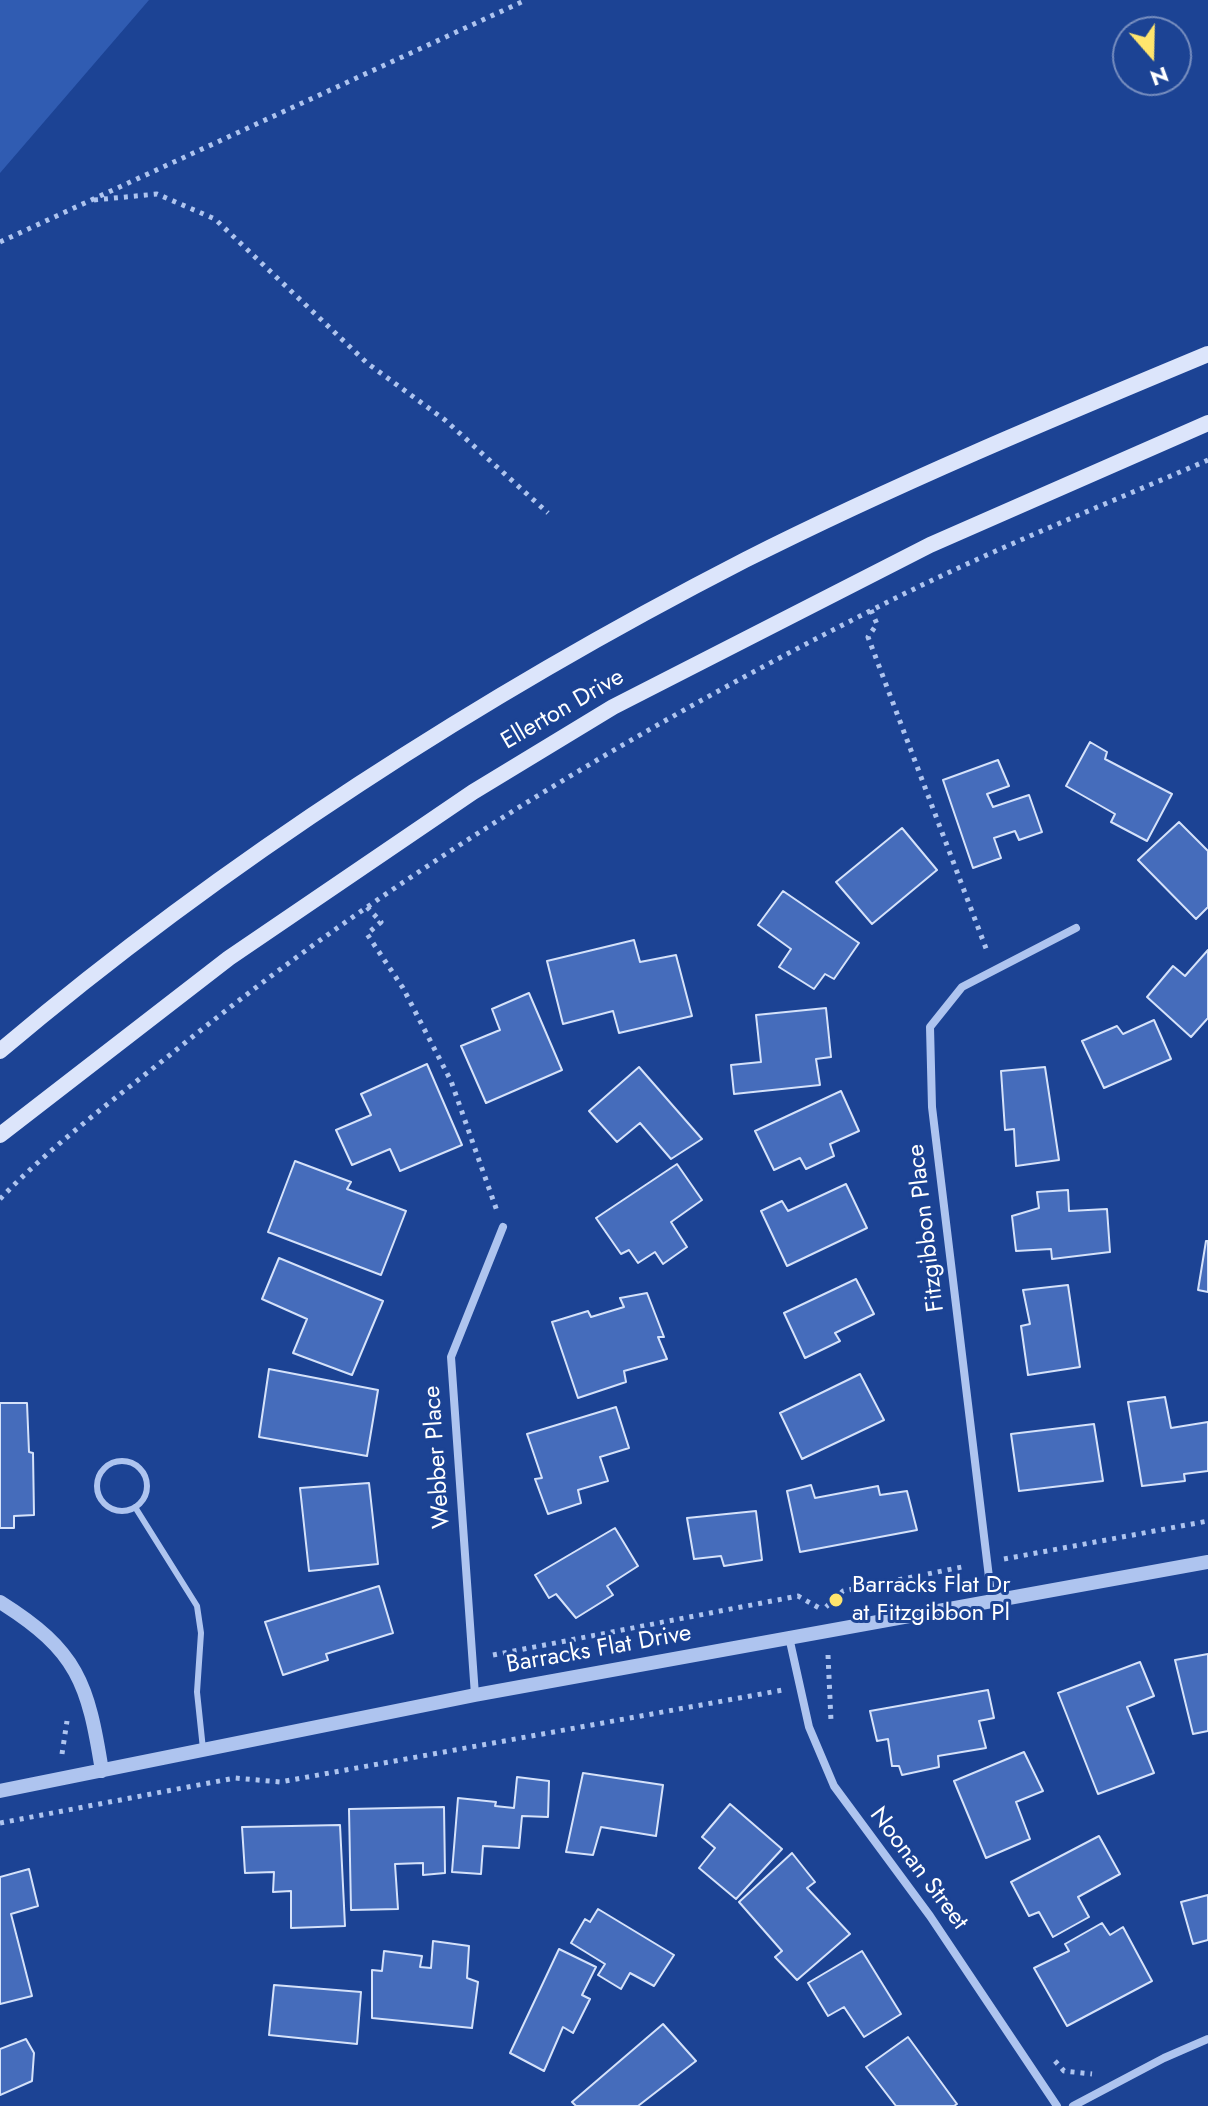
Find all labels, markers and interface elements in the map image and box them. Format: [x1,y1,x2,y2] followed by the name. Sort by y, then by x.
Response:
[1112,16,1192,96] north arrow
[1146,59,1173,95] text: N
[497,663,629,757] street label: Ellerton Drive
[902,1142,952,1314] street label: Fitzgibbon Place
[419,1384,457,1530] street label: Webber Place
[852,1572,1010,1628] place label: Barracks Flat Dr at Fitzgibbon Pl
[827,1591,845,1609] marker: Barracks Flat Dr at Fitzgibbon Pl
[504,1620,694,1680] street label: Barracks Flat Drive
[863,1802,973,1936] street label: Noonan Street

